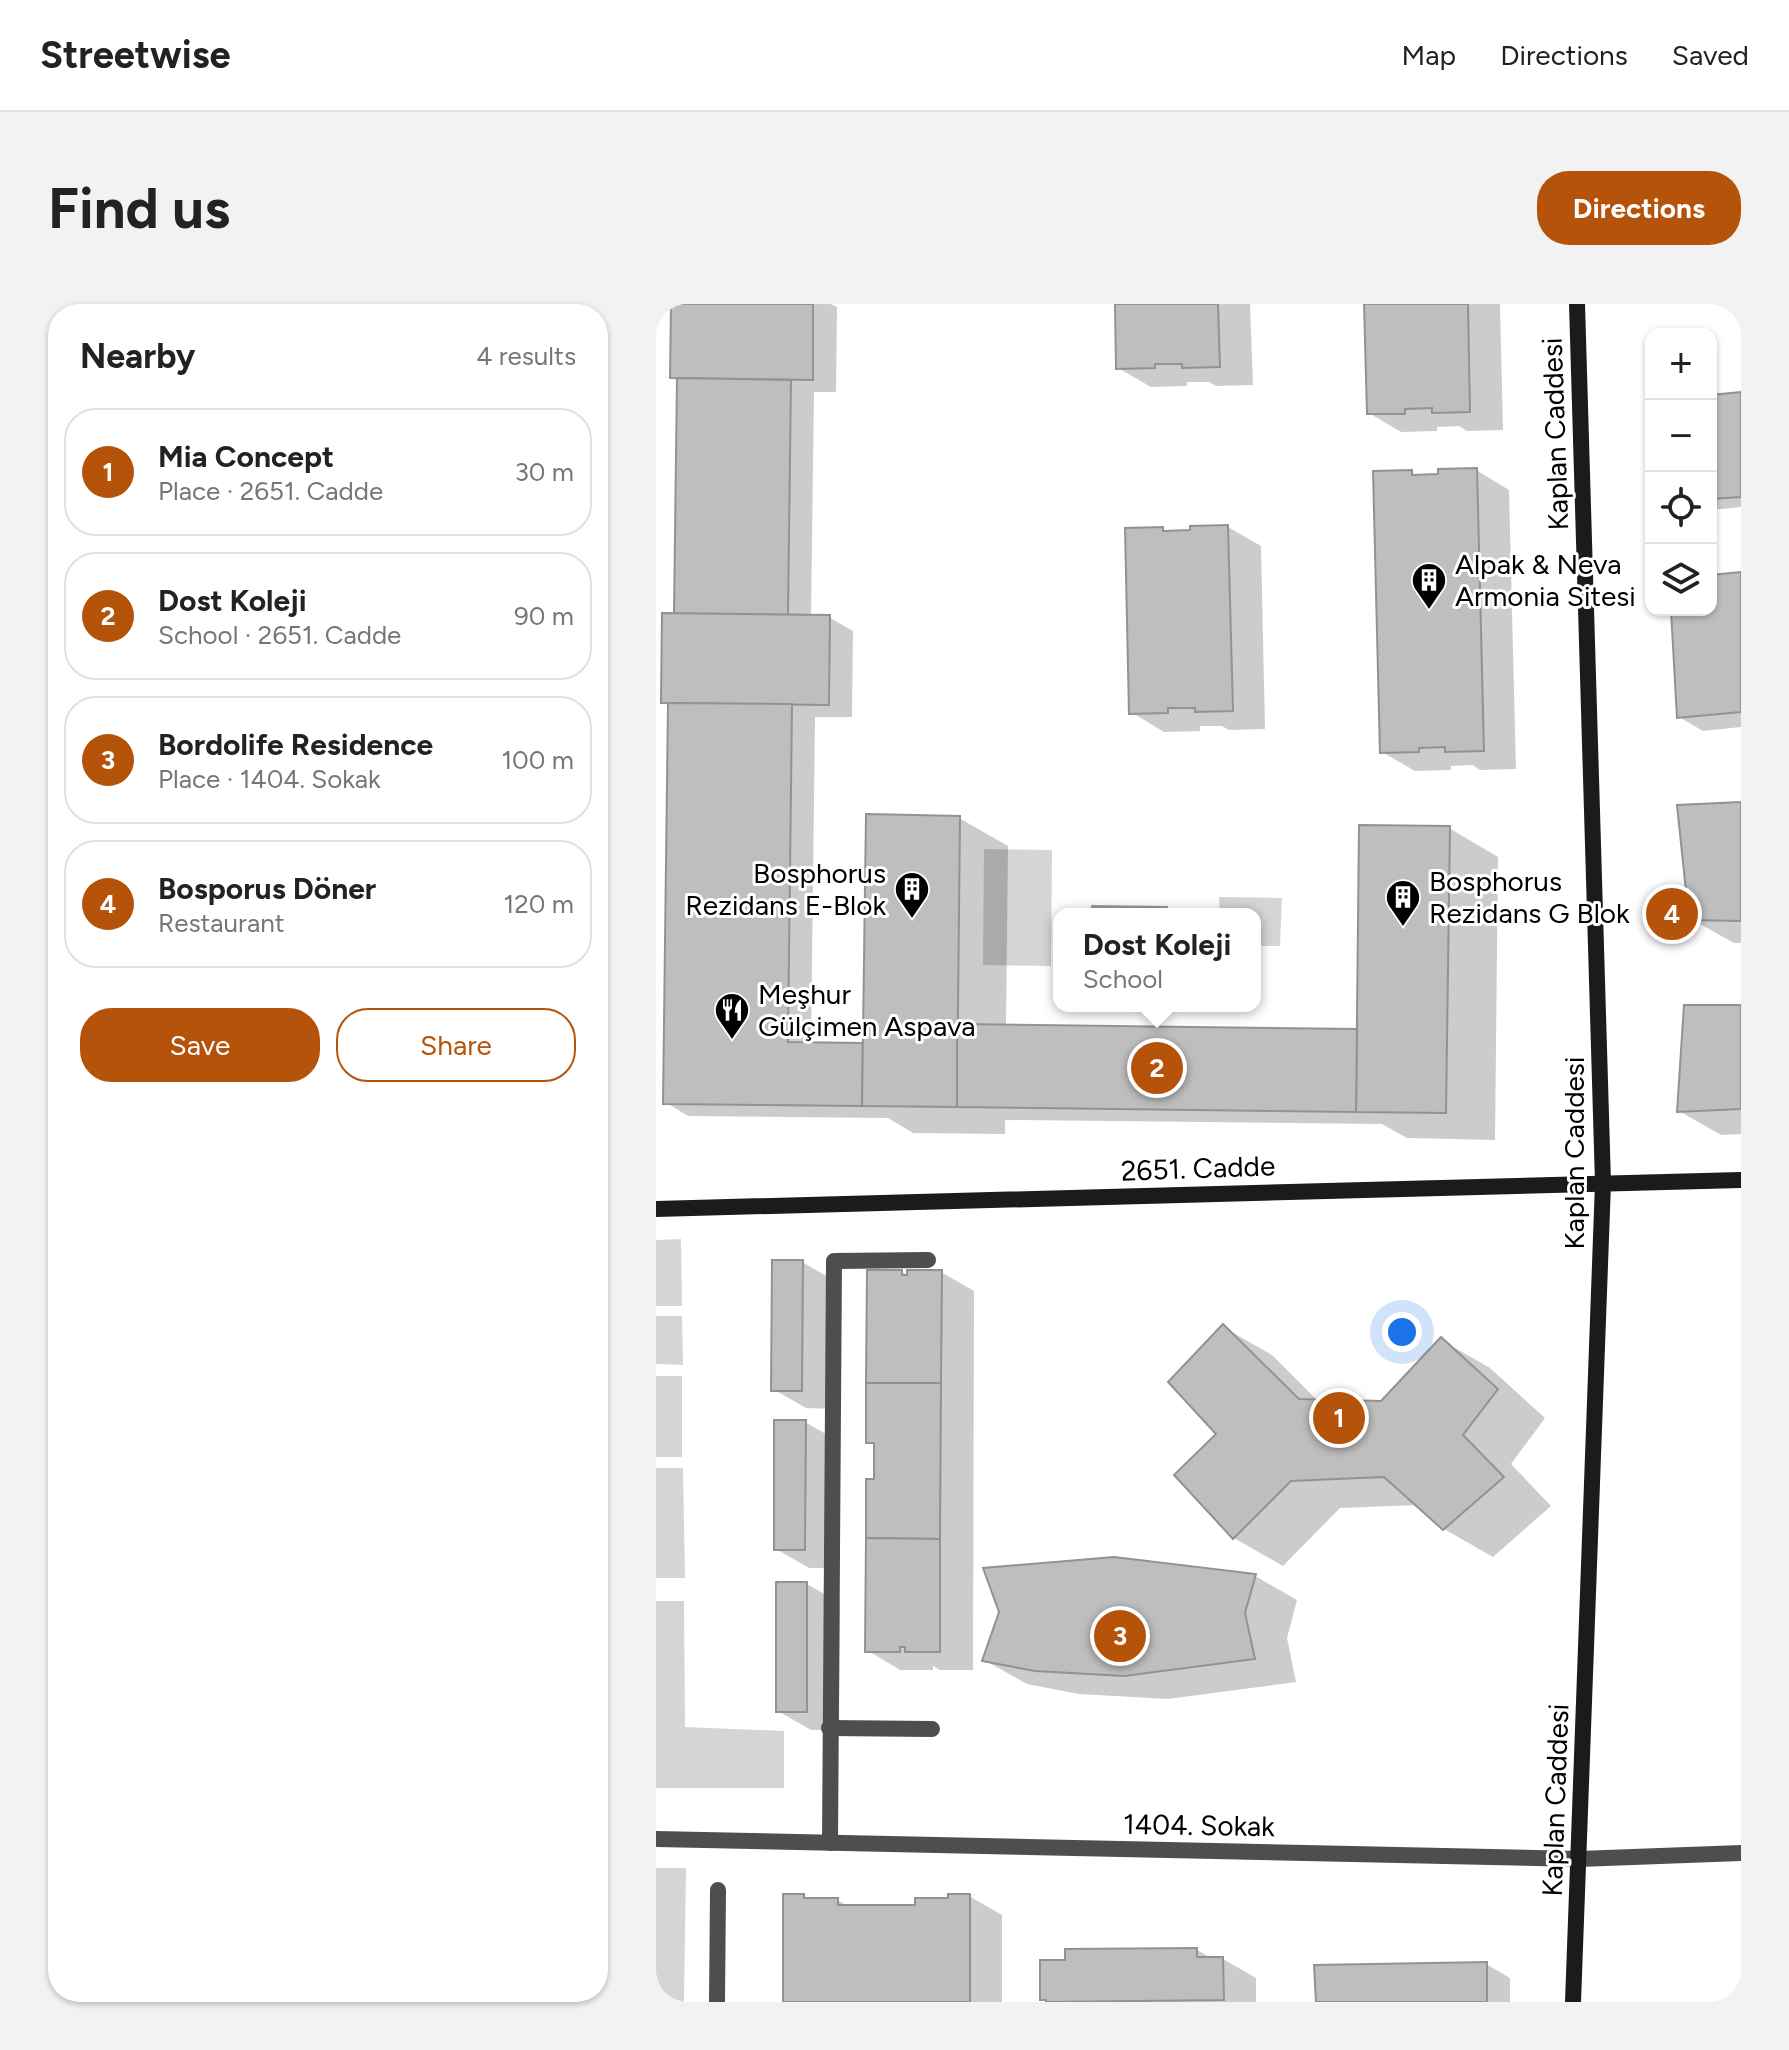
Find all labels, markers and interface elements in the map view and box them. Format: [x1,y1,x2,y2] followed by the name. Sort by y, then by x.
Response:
[40,32,231,78] text: Streetwise
[1402,38,1456,72] text: Map
[1500,38,1628,72] text: Directions
[1672,38,1749,72] text: Saved
[1537,171,1741,245] button: Directions
[48,175,230,242] text: Find us
[1645,328,1717,616] map controls
[1645,328,1717,400] button: +
[80,336,195,377] text: Nearby
[1535,337,1575,531] street label: Kaplan Caddesi
[476,340,576,372] text: 4 results
[1645,400,1717,472] button: −
[158,438,334,475] text: Mia Concept
[103,456,113,488] text: 1
[515,456,574,488] text: 30 m
[1645,472,1717,544] button: locate
[158,475,383,507] text: Place · 2651. Cadde
[1645,544,1717,616] button: layers
[1455,547,1636,613] place label: Alpak & Neva Armonia Sitesi
[1410,561,1448,611] building icon: Alpak & Neva Armonia Sitesi
[158,582,307,619] text: Dost Koleji
[100,600,116,632] text: 2
[514,600,574,632] text: 90 m
[158,619,401,651] text: School · 2651. Cadde
[158,726,433,763] text: Bordolife Residence
[101,744,115,776] text: 3
[501,744,574,776] text: 100 m
[158,763,381,795] text: Place · 1404. Sokak
[685,856,886,922] place label: Bosphorus Rezidans E-Blok
[1429,864,1630,930] place label: Bosphorus Rezidans G Blok
[158,870,376,907] text: Bosporus Döner
[893,870,931,920] building icon: Bosphorus Rezidans E-Blok
[1384,878,1422,928] building icon: Bosphorus Rezidans G Blok
[1646,884,1698,944] pin: 4
[100,888,116,920] text: 4
[504,888,574,920] text: 120 m
[158,907,285,939] text: Restaurant
[1053,908,1261,1012] popup
[1083,926,1231,963] text: Dost Koleji
[1083,963,1163,995] text: School
[758,977,976,1043] place label: Meşhur Gülçimen Aspava
[713,991,751,1041] restaurant icon: Meşhur Gülçimen Aspava
[80,1008,320,1082] button: Save
[336,1008,576,1082] button: Share
[1131,1038,1183,1098] pin: 2
[1557,1057,1591,1249] street label: Kaplan Caddesi
[1120,1148,1276,1188] street label: 2651. Cadde
[1382,1312,1422,1352] your location
[1313,1388,1365,1448] pin: 1
[1094,1606,1146,1666] pin: 3
[1535,1703,1575,1897] street label: Kaplan Caddesi
[1123,1807,1275,1843] street label: 1404. Sokak

